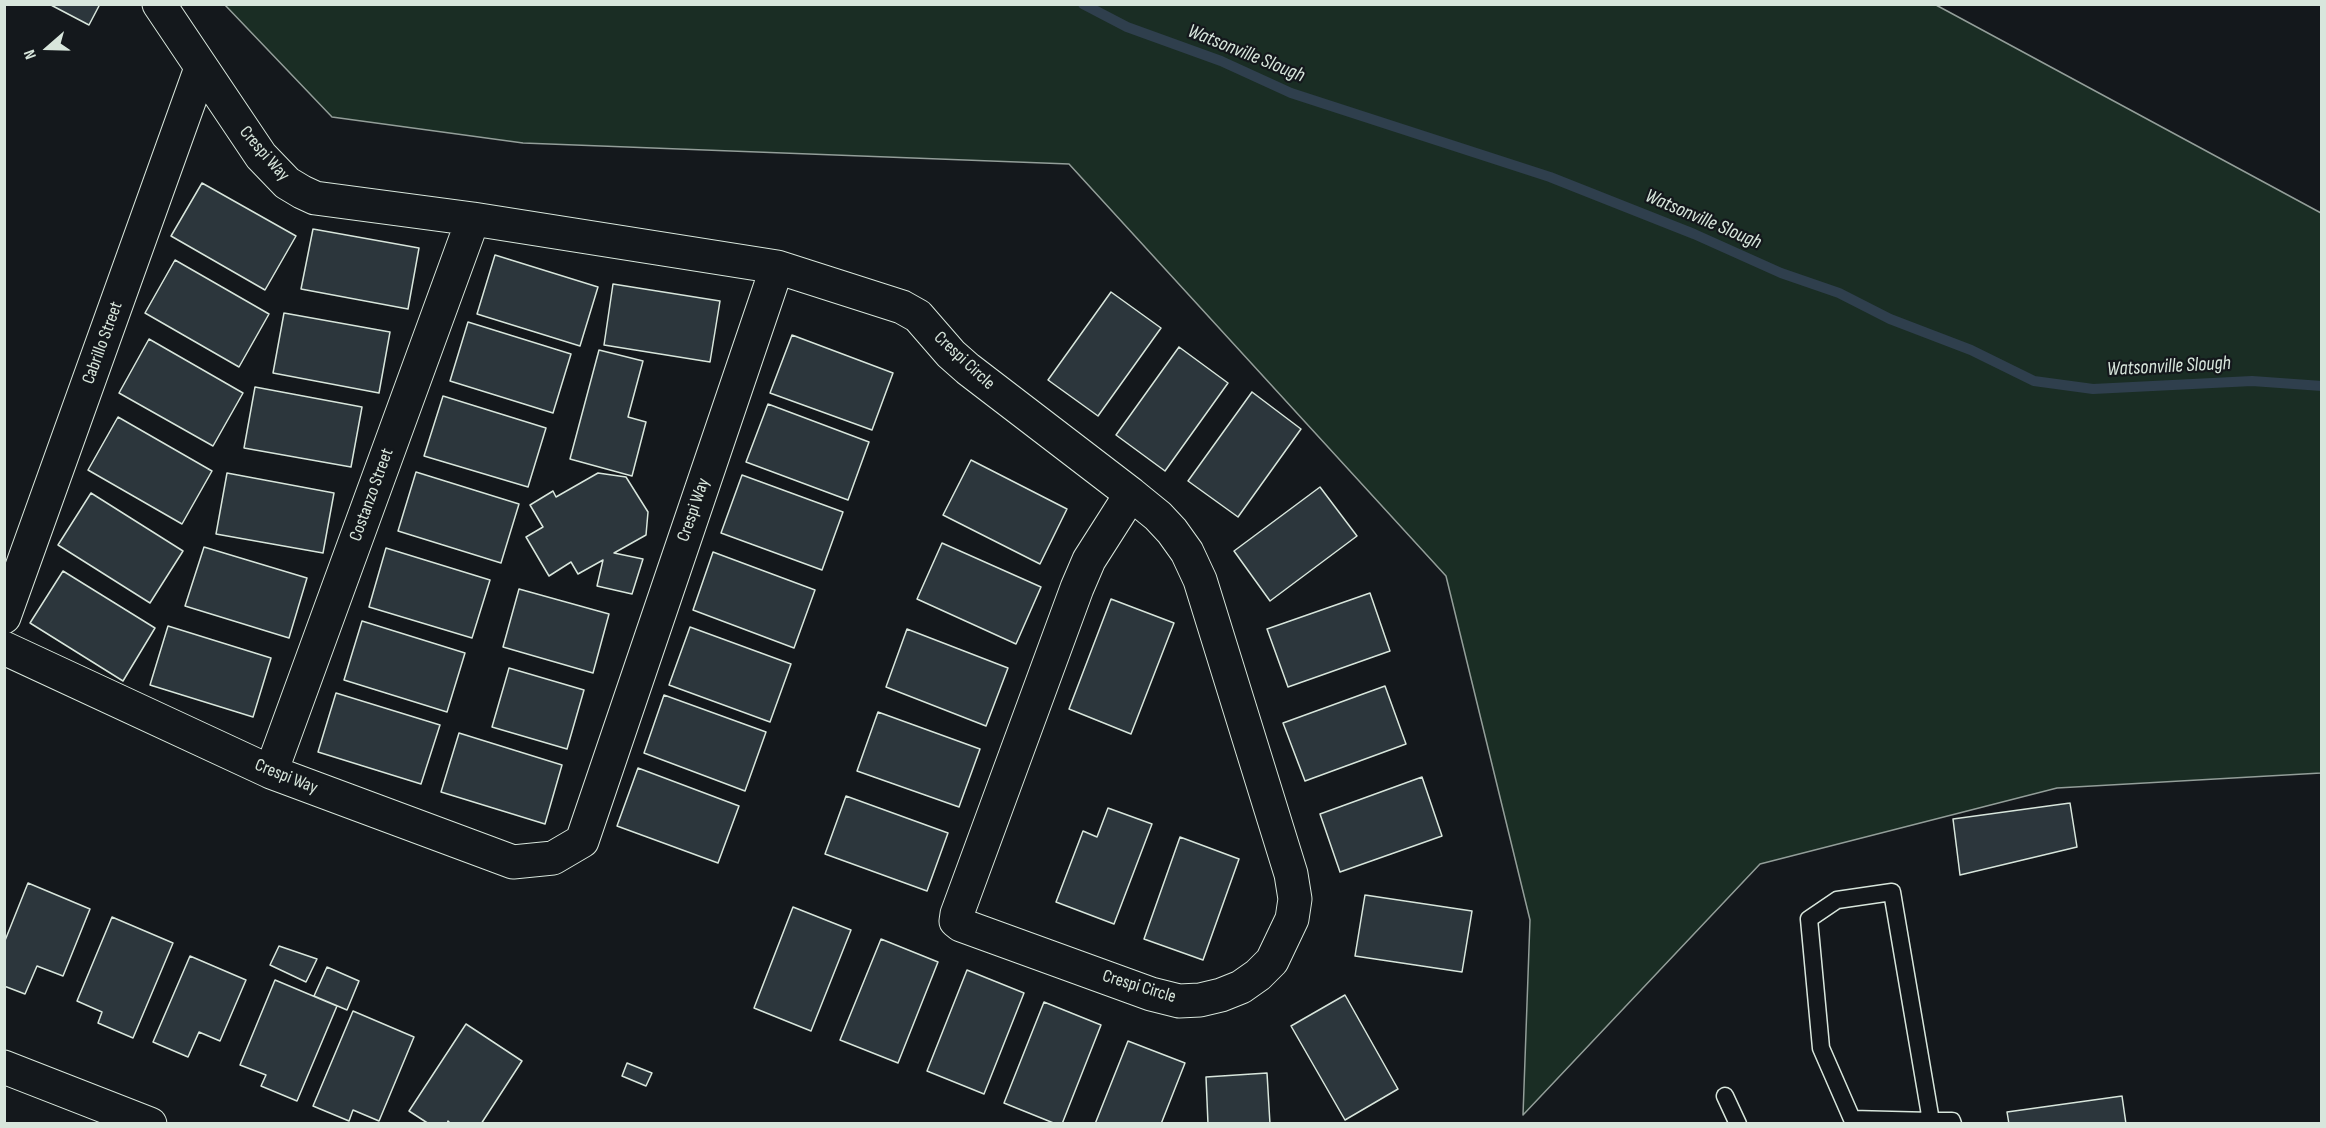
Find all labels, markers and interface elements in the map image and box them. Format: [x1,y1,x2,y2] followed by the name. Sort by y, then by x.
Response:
[18,18,78,78] north arrow
[1184,20,1308,88] water label: Watsonville Slough
[20,47,41,62] text: N
[234,122,294,186] street label: Crespi Way
[1641,185,1765,255] water label: Watsonville Slough
[78,299,128,387] street label: Cabrillo Street
[929,327,999,395] street label: Crespi Circle
[2106,352,2232,382] water label: Watsonville Slough
[345,446,399,544] street label: Costanzo Street
[673,475,715,545] street label: Crespi Way
[251,755,321,799] street label: Crespi Way
[1100,966,1178,1008] street label: Crespi Circle

